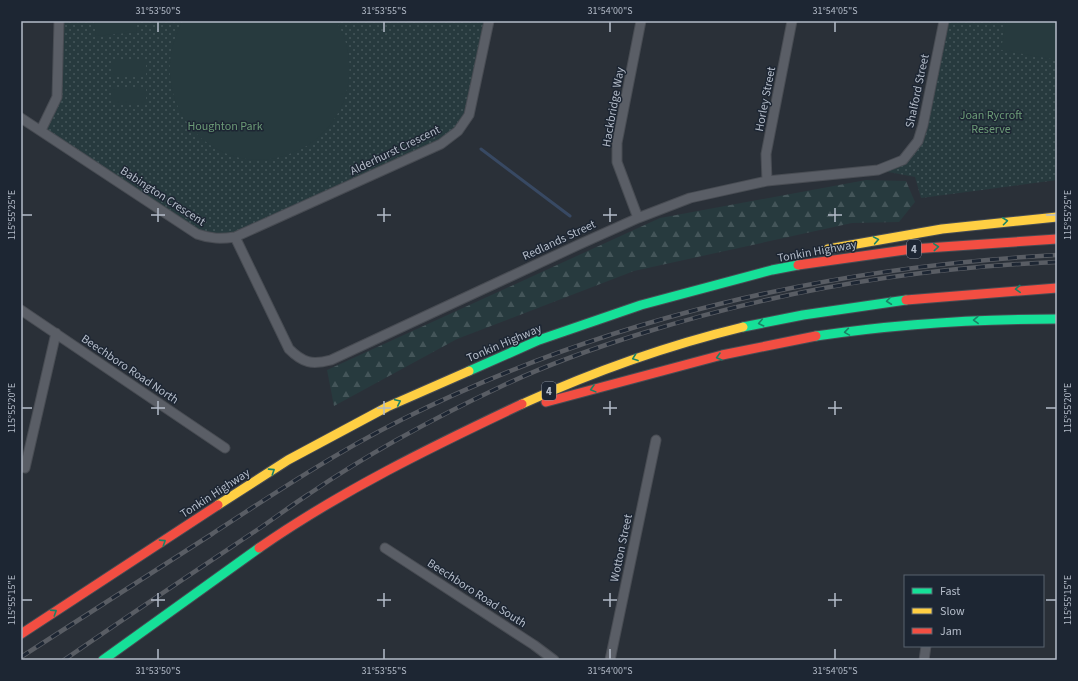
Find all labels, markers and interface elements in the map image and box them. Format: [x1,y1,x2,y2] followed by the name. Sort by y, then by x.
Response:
[135,4,181,18] text: 31°53'50"S
[361,4,407,18] text: 31°53'55"S
[587,4,633,18] text: 31°54'00"S
[812,4,858,18] text: 31°54'05"S
[901,53,934,130] street label: Shalford Street
[598,65,629,148] street label: Hackbridge Way
[751,65,780,133] street label: Horley Street
[960,107,1022,138] park label: Joan Rycroft Reserve
[187,118,263,135] park label: Houghton Park
[347,121,443,180] street label: Alderhurst Crescent
[117,163,209,230] street label: Babington Crescent
[5,190,19,240] text: 115°55'25"E
[1061,190,1075,240] text: 115°55'25"E
[520,216,599,265] street label: Redlands Street
[1002,217,1008,226] one-way arrow
[776,236,858,267] street label: Tonkin Highway
[873,236,879,245] one-way arrow
[907,240,921,258] road number: 4
[933,243,939,252] one-way arrow
[1015,285,1021,294] one-way arrow
[886,296,892,305] one-way arrow
[973,315,979,324] one-way arrow
[757,319,764,327] one-way arrow
[464,320,545,367] street label: Tonkin Highway
[844,327,850,336] one-way arrow
[78,330,182,408] street label: Beechboro Road North
[716,352,722,360] one-way arrow
[632,353,639,362] one-way arrow
[542,382,556,400] road number: 4
[5,383,19,433] text: 115°55'20"E
[1061,383,1075,433] text: 115°55'20"E
[590,385,597,393] one-way arrow
[394,399,401,407] one-way arrow
[177,464,254,522] street label: Tonkin Highway
[267,468,274,475] one-way arrow
[606,513,637,584] street label: Wotton Street
[159,539,166,546] one-way arrow
[424,555,530,632] street label: Beechboro Road South
[5,575,19,625] text: 115°55'15"E
[904,575,1044,647] legend
[1061,575,1075,625] text: 115°55'15"E
[940,583,960,600] text: Fast
[940,603,965,620] text: Slow
[50,610,57,617] one-way arrow
[940,623,962,640] text: Jam
[135,664,181,678] text: 31°53'50"S
[361,664,407,678] text: 31°53'55"S
[587,664,633,678] text: 31°54'00"S
[812,664,858,678] text: 31°54'05"S

